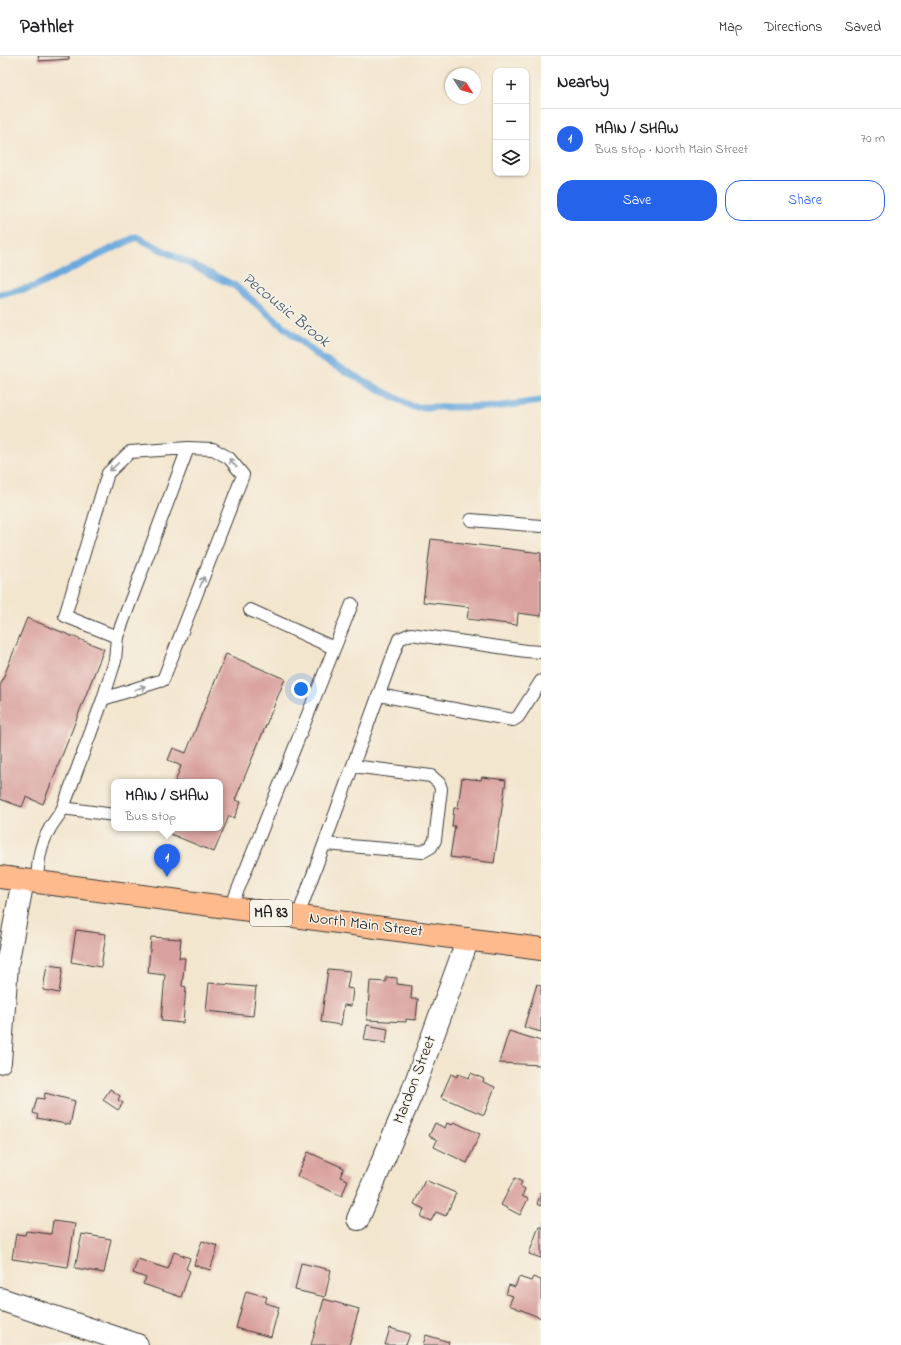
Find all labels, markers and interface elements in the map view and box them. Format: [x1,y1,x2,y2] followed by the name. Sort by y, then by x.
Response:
[20,14,74,41] text: Pathlet
[719,17,742,38] text: Map
[764,17,822,38] text: Directions
[844,17,881,38] text: Saved
[445,68,481,104] north arrow
[493,68,529,176] map controls
[493,68,529,104] button: +
[557,70,609,95] text: Nearby
[493,104,529,140] button: −
[595,118,678,140] text: MAIN / SHAW
[568,129,572,148] text: 1
[861,129,885,148] text: 70 m
[493,140,529,176] button: layers
[595,140,748,159] text: Bus stop · North Main Street
[557,180,717,221] button: Save
[725,180,885,221] button: Share
[236,267,337,354] water label: Pecousic Brook
[228,458,238,468] one-way arrow
[109,463,119,472] one-way arrow
[198,576,206,588] one-way arrow
[291,679,311,699] your location
[134,684,147,691] one-way arrow
[111,779,223,831] popup
[125,785,209,807] text: MAIN / SHAW
[125,807,176,826] text: Bus stop
[154,844,180,877] pin: 1
[250,900,292,926] road number: MA 83
[308,906,425,944] street label: North Main Street
[387,1032,443,1128] street label: Mardon Street

